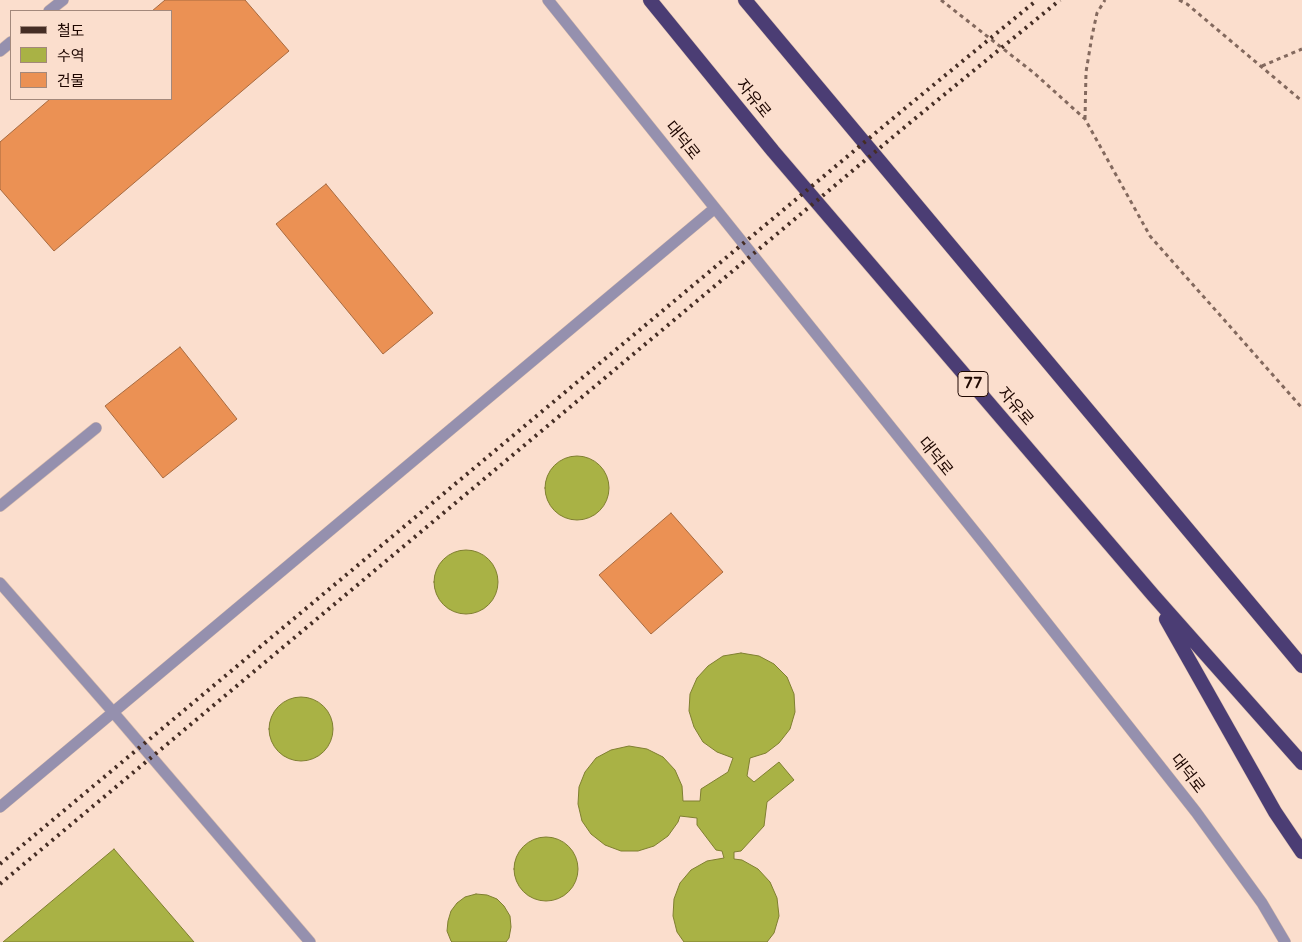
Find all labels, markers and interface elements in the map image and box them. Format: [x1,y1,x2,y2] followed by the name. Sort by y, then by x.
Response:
[10,10,172,100] legend
[57,22,85,40] text: 철도
[57,47,85,65] text: 수역
[57,72,85,90] text: 건물
[732,76,774,122] street label: 자유로
[661,118,703,164] street label: 대덕로
[958,372,988,396] road number: 77
[993,384,1037,430] street label: 자유로
[914,434,956,480] street label: 대덕로
[1166,751,1208,797] street label: 대덕로

